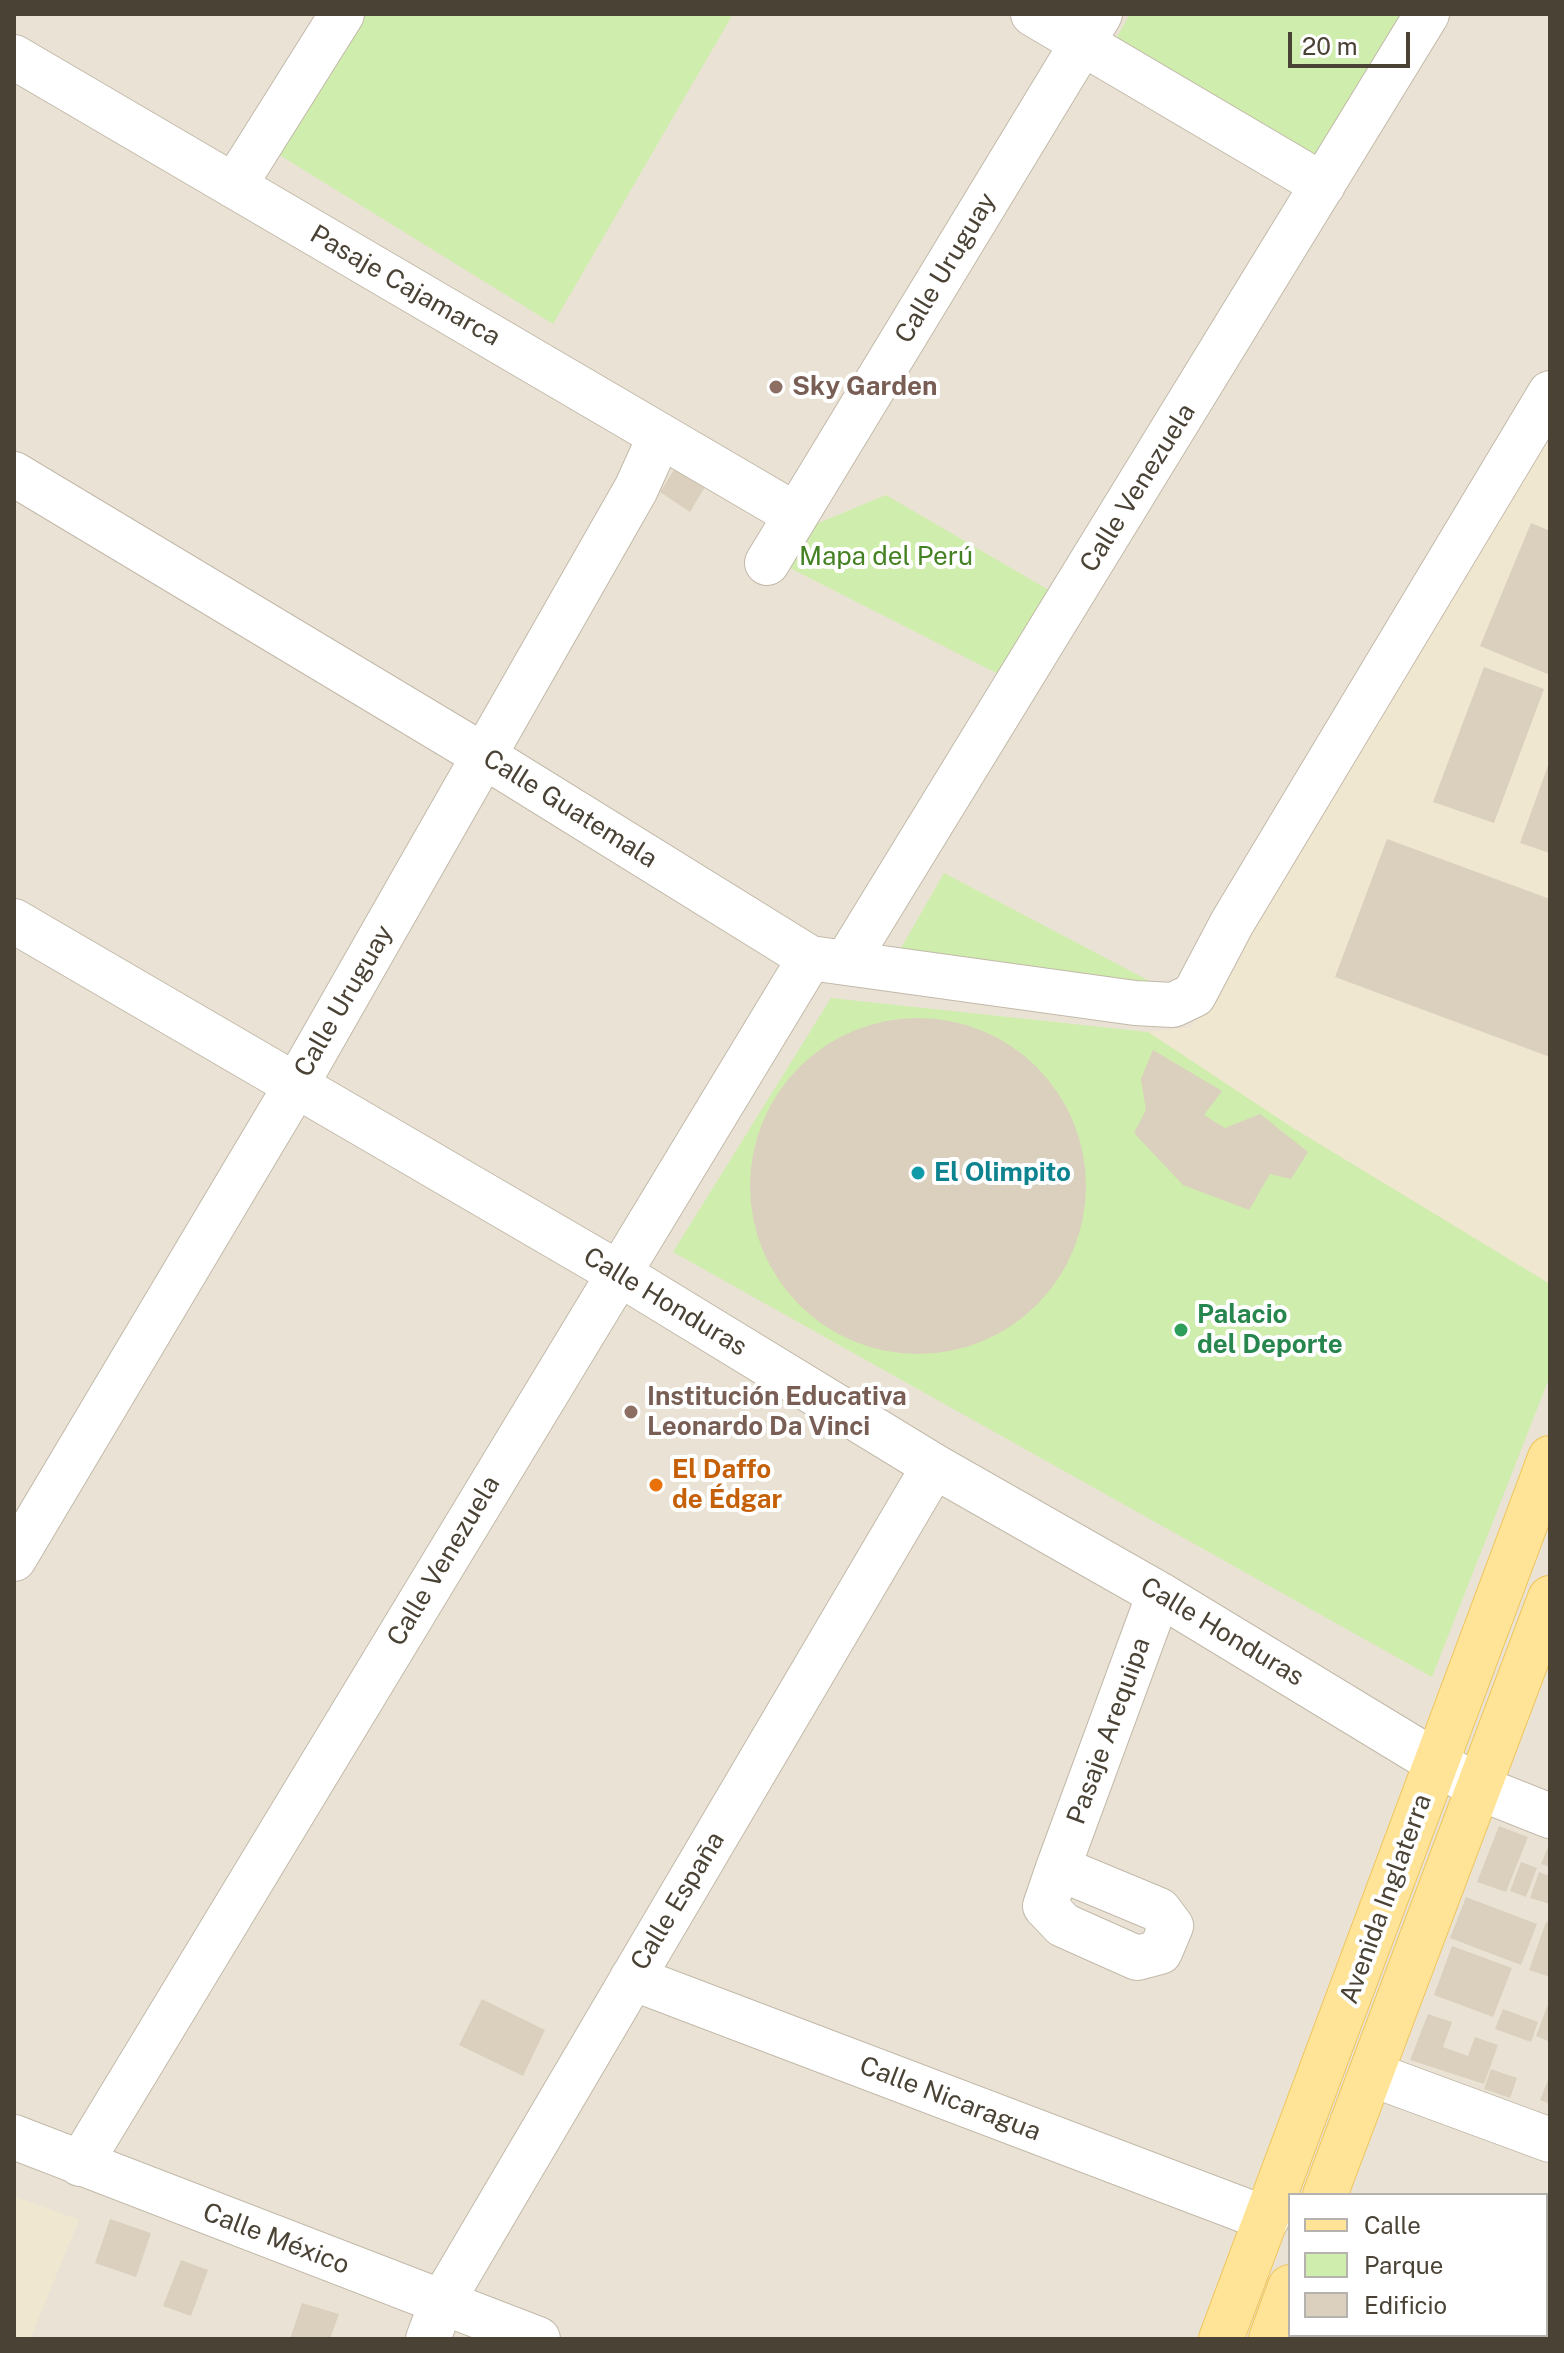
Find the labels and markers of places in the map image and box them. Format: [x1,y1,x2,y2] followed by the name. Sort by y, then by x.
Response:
[792,371,937,403] place label: Sky Garden
[767,378,785,396] marker: Sky Garden
[934,1157,1071,1189] place label: El Olimpito
[909,1164,927,1182] marker: El Olimpito
[1197,1299,1343,1360] place label: Palacio del Deporte
[1172,1321,1190,1339] marker: Palacio del Deporte
[647,1381,907,1442] place label: Institución Educativa Leonardo Da Vinci
[622,1403,640,1421] marker: Institución Educativa Leonardo Da Vinci
[672,1454,782,1516] place label: El Daffo de Édgar
[647,1476,665,1494] marker: El Daffo de Édgar

